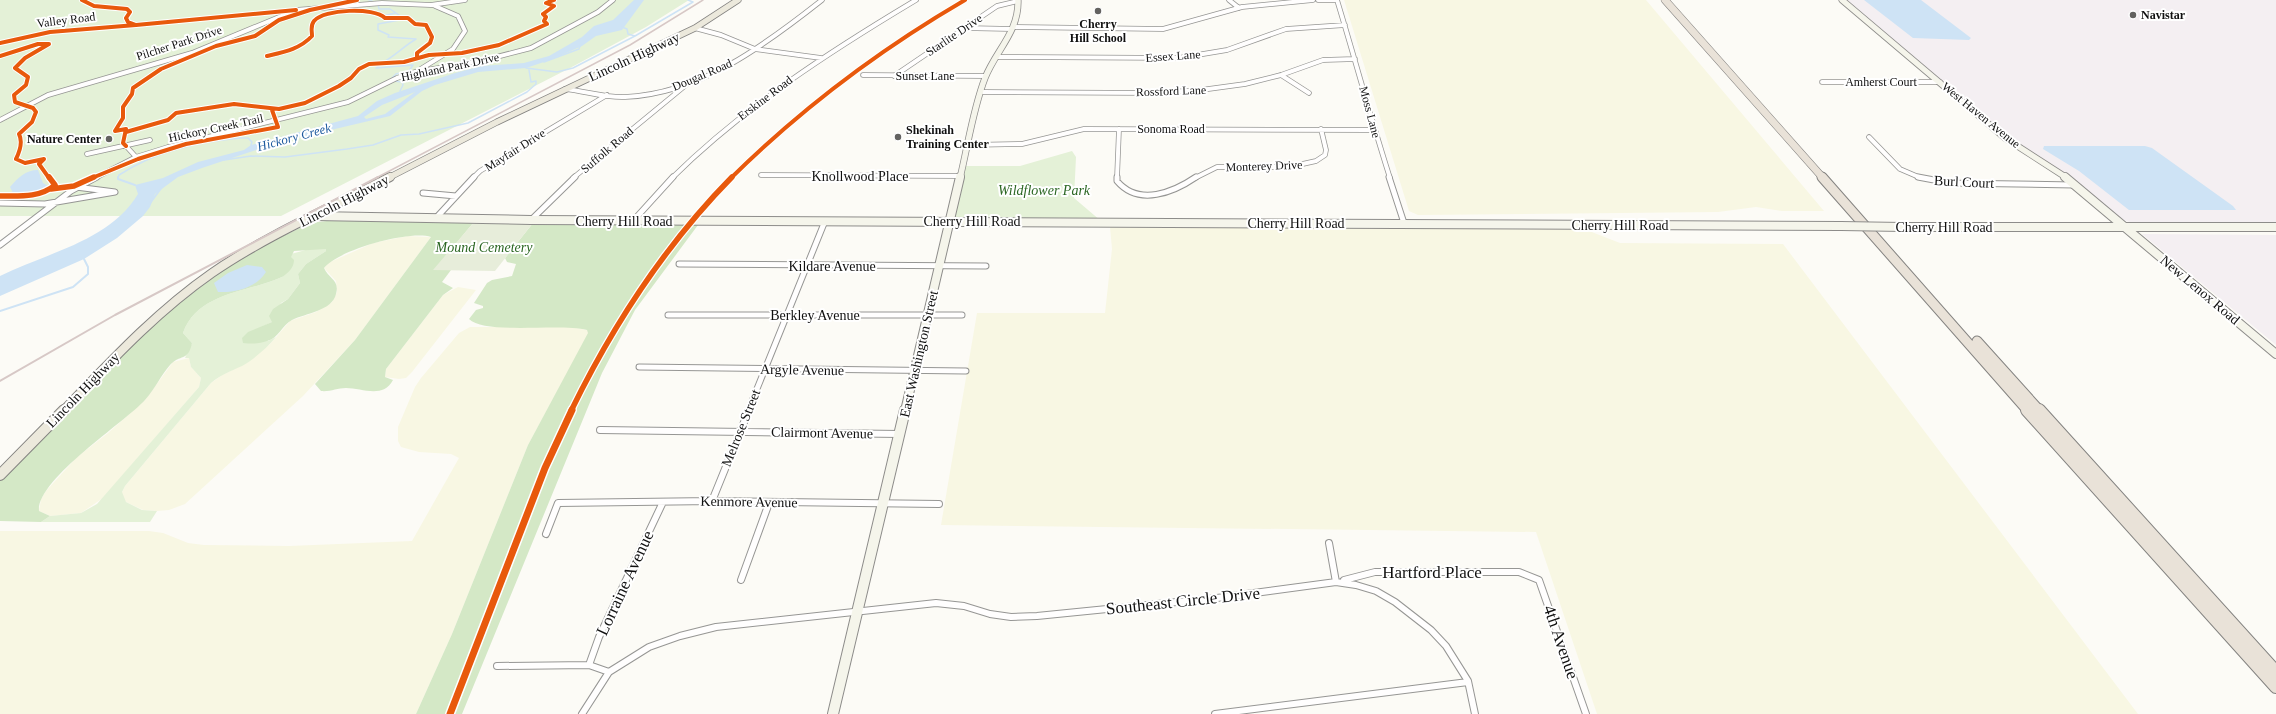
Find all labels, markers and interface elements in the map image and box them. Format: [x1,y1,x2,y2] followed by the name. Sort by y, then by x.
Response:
[1093,6,1103,16] marker: Cherry Hill School
[2141,8,2186,22] place label: Navistar
[36,9,96,31] street label: Valley Road
[2128,10,2138,20] marker: Navistar
[923,11,985,59] street label: Starlite Drive
[1070,17,1127,45] place label: Cherry Hill School
[134,23,224,63] street label: Pilcher Park Drive
[586,29,682,85] street label: Lincoln Highway
[1145,47,1201,65] street label: Essex Lane
[400,50,500,84] street label: Highland Park Drive
[670,56,734,94] street label: Dougal Road
[896,69,955,83] street label: Sunset Lane
[735,73,795,123] street label: Erskine Road
[1845,75,1917,89] street label: Amherst Court
[1939,79,2023,151] street label: West Haven Avenue
[1136,83,1206,99] street label: Rossford Lane
[1356,85,1384,139] street label: Moss Lane
[167,111,265,145] street label: Hickory Creek Trail
[255,120,333,154] water label: Hickory Creek
[1137,122,1205,136] street label: Sonoma Road
[906,123,989,151] place label: Shekinah Training Center
[578,124,636,176] street label: Suffolk Road
[482,126,548,174] street label: Mayfair Drive
[27,132,102,146] place label: Nature Center
[893,132,903,142] marker: Shekinah Training Center
[104,134,114,144] marker: Nature Center
[1225,158,1303,174] street label: Monterey Drive
[812,169,908,184] street label: Knollwood Place
[297,172,391,230] street label: Lincoln Highway
[1934,173,1995,191] street label: Burl Court
[998,183,1091,198] park label: Wildflower Park
[575,214,673,229] street label: Cherry Hill Road
[923,214,1021,229] street label: Cherry Hill Road
[1247,216,1345,231] street label: Cherry Hill Road
[1571,218,1669,233] street label: Cherry Hill Road
[1895,220,1993,235] street label: Cherry Hill Road
[435,240,533,255] park label: Mound Cemetery
[2157,253,2243,327] street label: New Lenox Road
[788,259,876,274] street label: Kildare Avenue
[897,289,941,419] street label: East Washington Street
[770,308,860,323] street label: Berkley Avenue
[43,349,123,431] street label: Lincoln Highway
[760,362,844,378] street label: Argyle Avenue
[719,387,763,469] street label: Melrose Street
[771,425,873,441] street label: Clairmont Avenue
[700,494,798,510] street label: Kenmore Avenue
[592,528,658,638] street label: Lorraine Avenue
[1382,563,1482,582] street label: Hartford Place
[1105,583,1261,619] street label: Southeast Circle Drive
[1540,603,1582,681] street label: 4th Avenue

